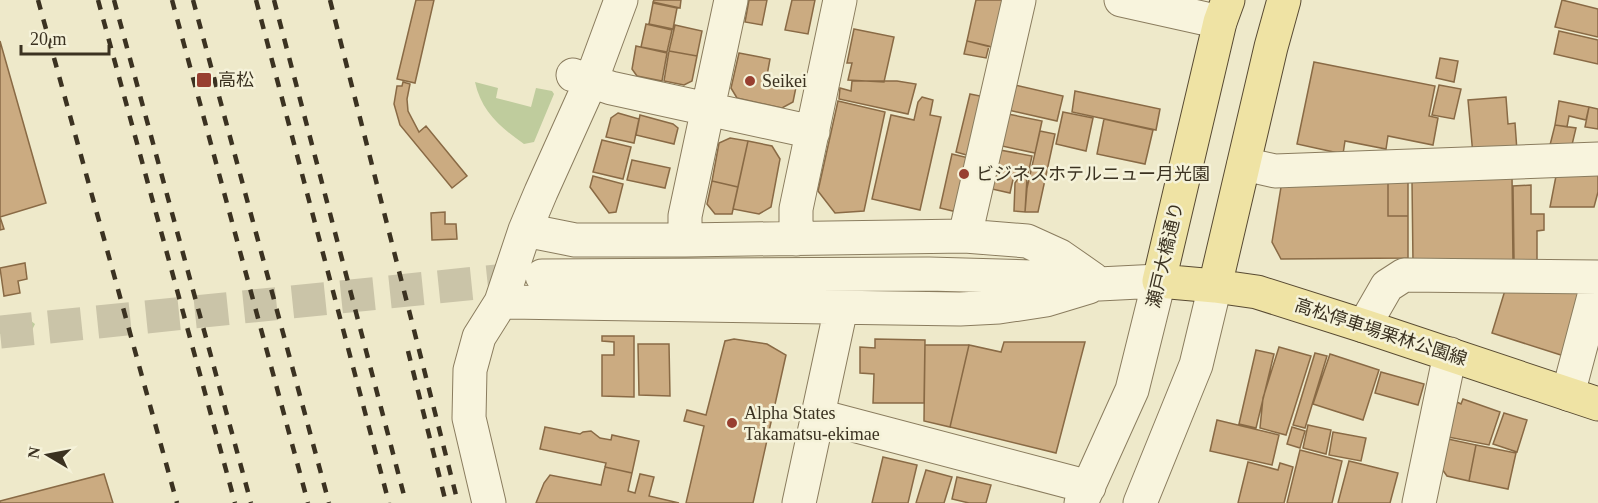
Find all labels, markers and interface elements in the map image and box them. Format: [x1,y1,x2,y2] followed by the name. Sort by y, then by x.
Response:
[21,18,110,56] scale bar
[30,29,67,49] text: 20 m
[218,70,254,90] place label: 高松
[195,71,213,89] marker: 高松
[762,71,807,91] place label: Seikei
[743,74,757,88] marker: Seikei
[976,164,1210,184] place label: ビジネスホテルニュー月光園
[957,167,971,181] marker: ビジネスホテルニュー月光園
[1143,200,1187,310] street label: 瀬戸大橋通り
[1292,295,1470,369] street label: 高松停車場栗林公園線
[744,403,880,444] place label: Alpha States Takamatsu-ekimae
[725,416,739,430] marker: Alpha States Takamatsu-ekimae
[18,425,78,485] north arrow
[24,445,43,460] text: N

